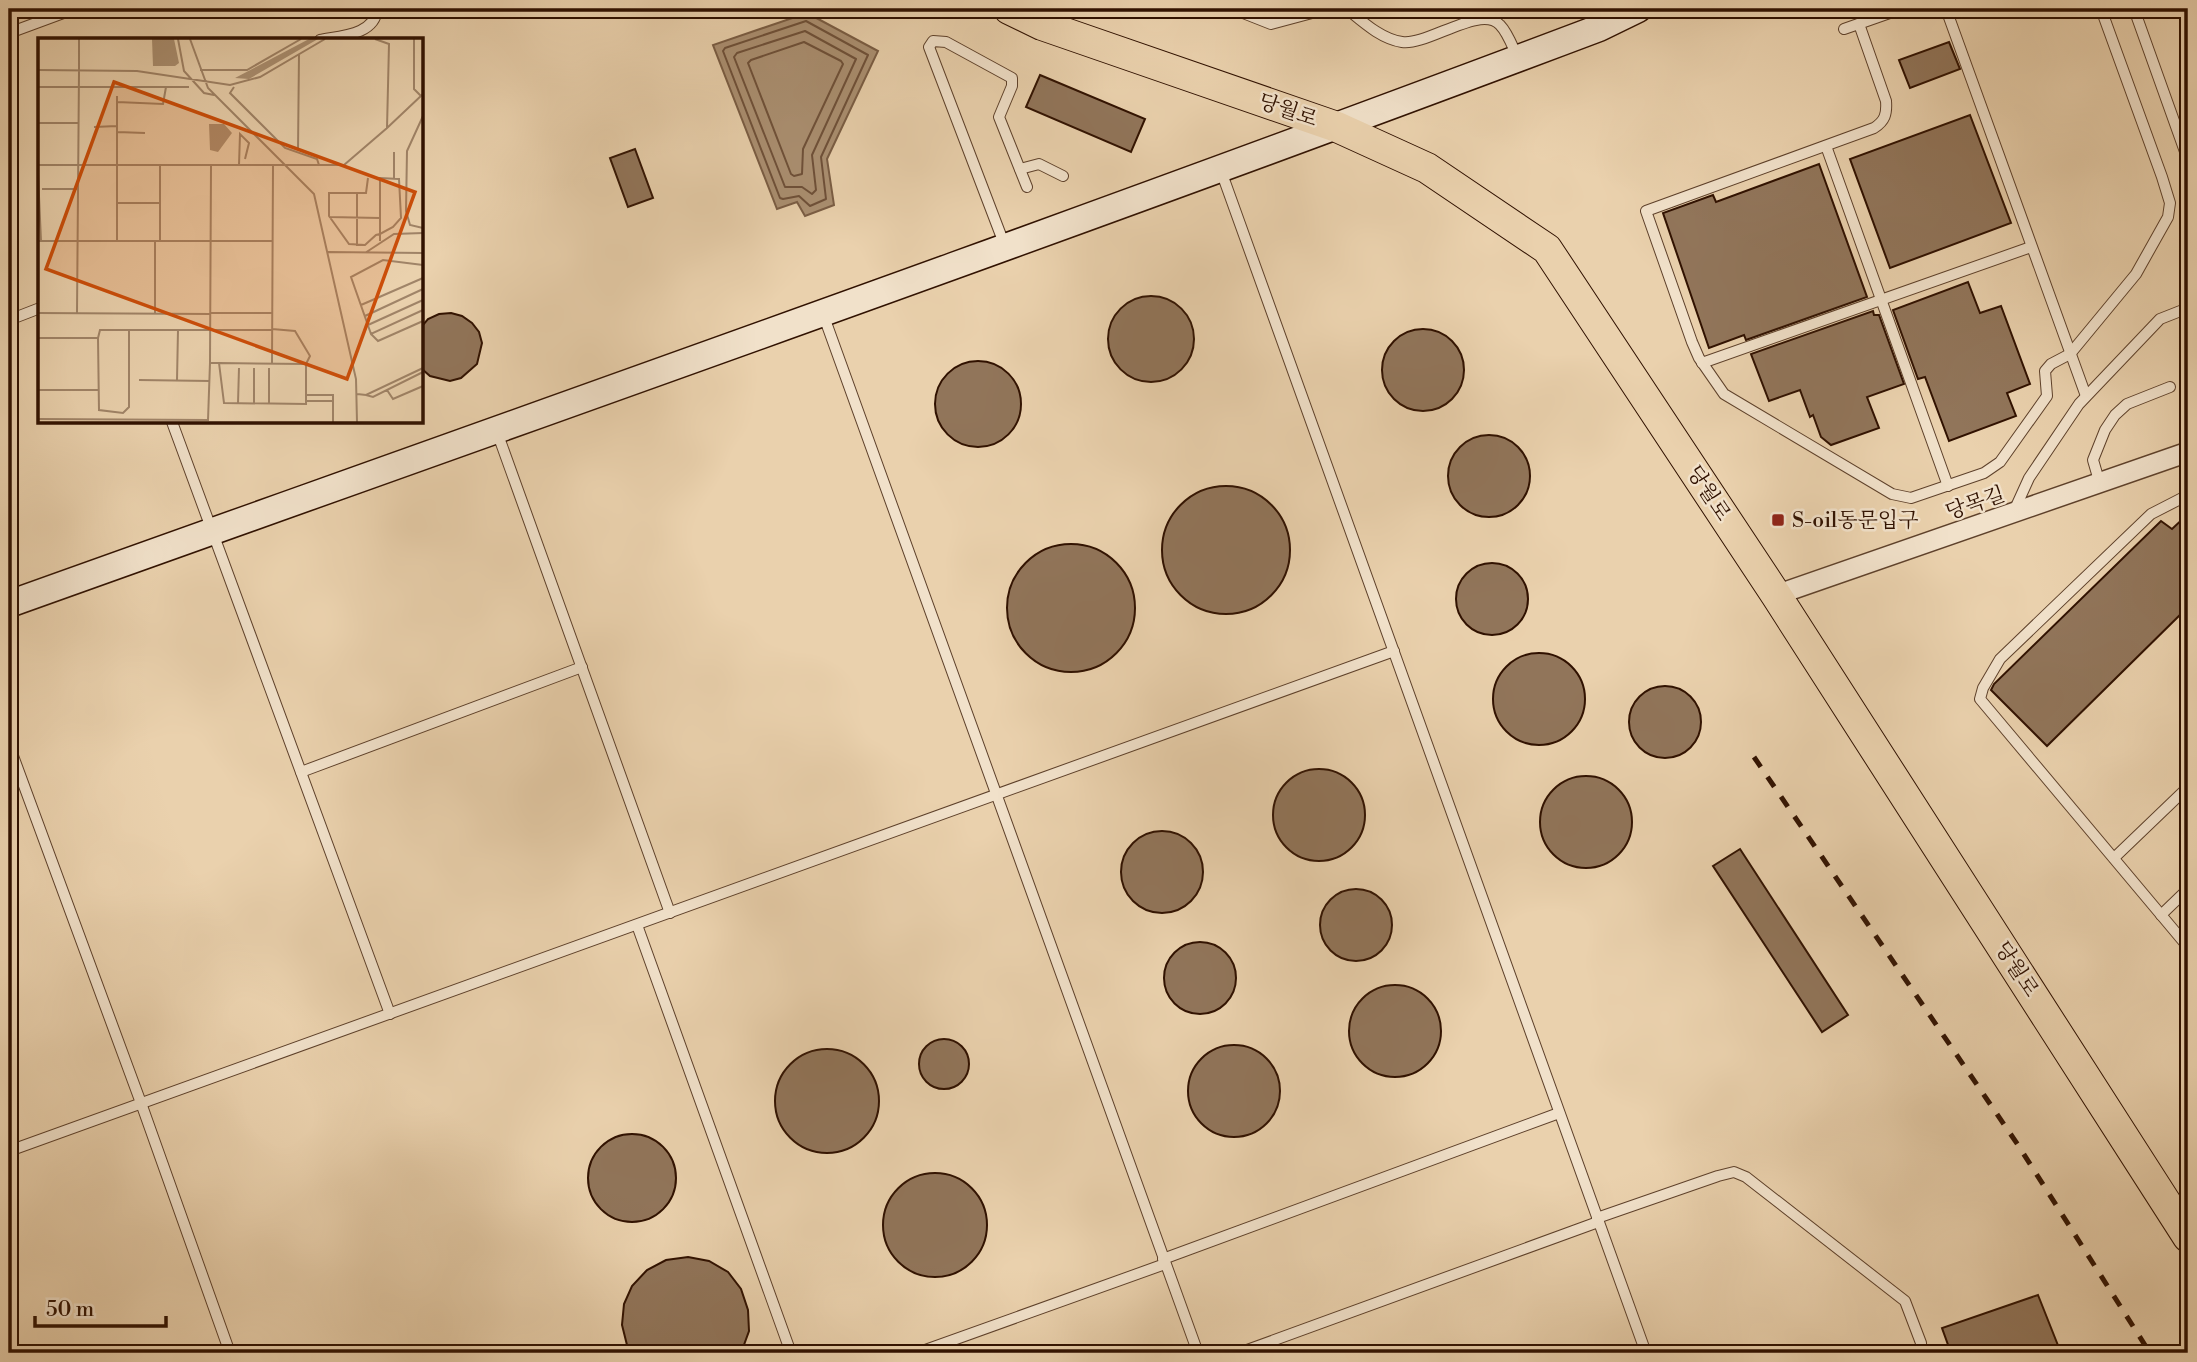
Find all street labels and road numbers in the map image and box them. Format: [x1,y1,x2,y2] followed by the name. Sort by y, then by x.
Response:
[1255,89,1321,133] street label: 당월로
[1681,461,1736,526] street label: 당월로
[1942,482,2008,526] street label: 당목길
[1989,937,2044,1002] street label: 당월로

